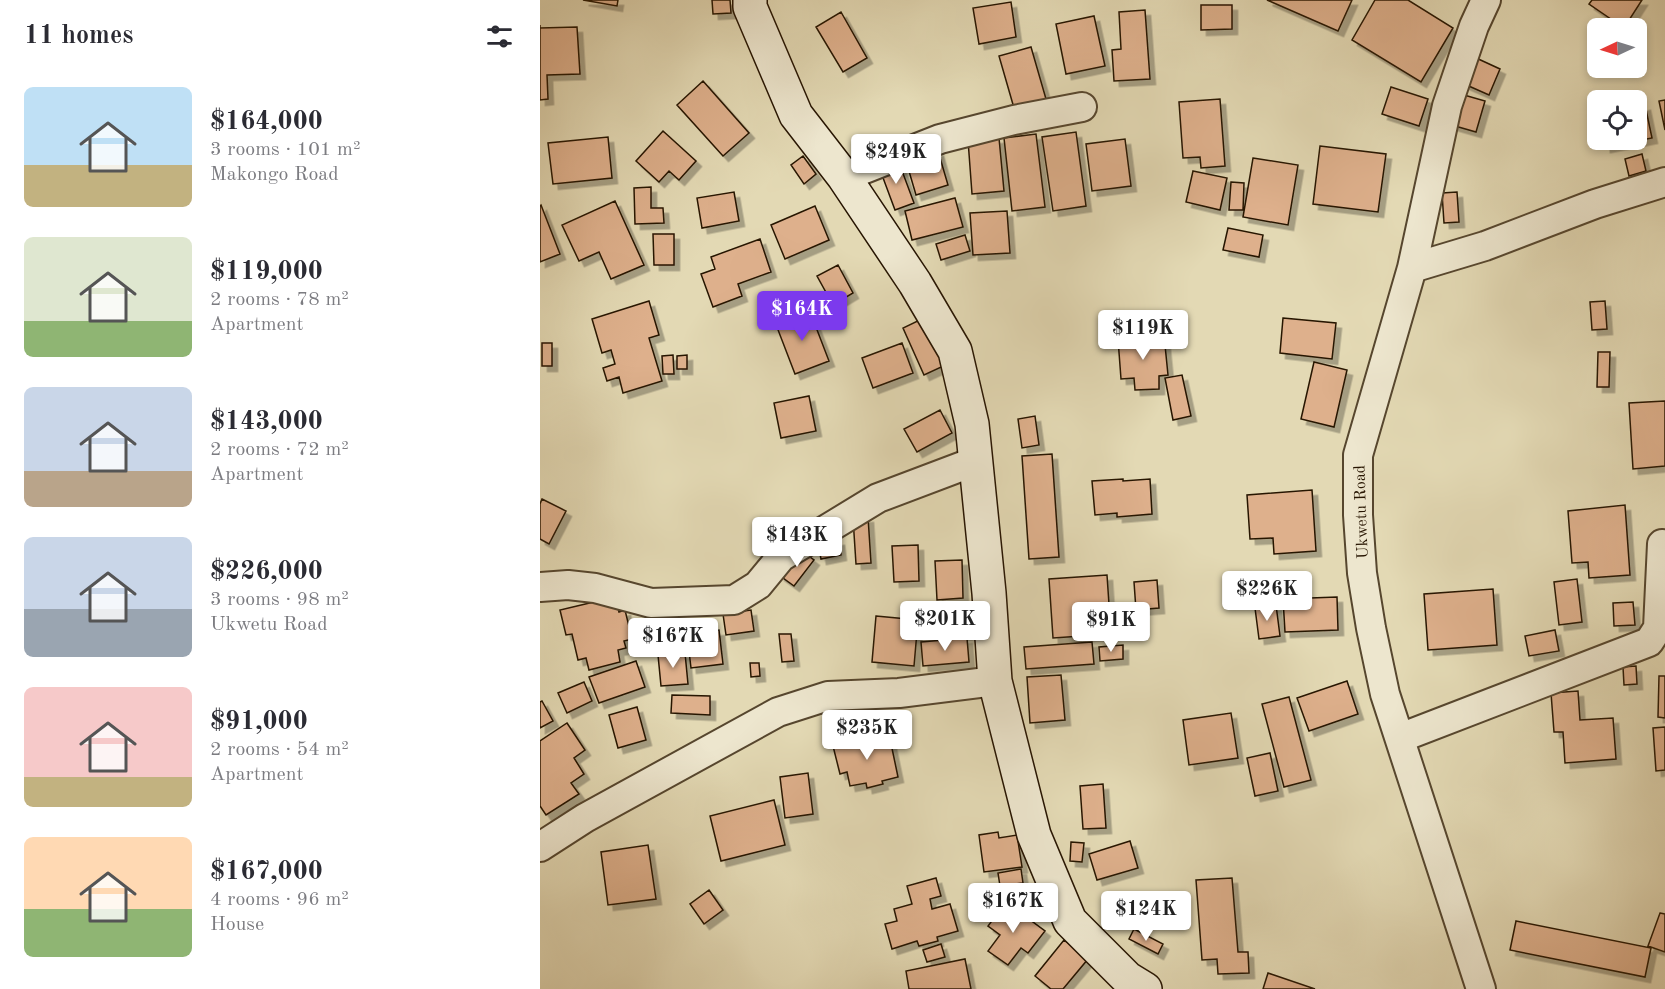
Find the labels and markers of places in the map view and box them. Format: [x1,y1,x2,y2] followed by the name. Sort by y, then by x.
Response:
[854,134,938,185] pin: $249K
[760,291,844,342] pin: $164K
[1101,310,1185,361] pin: $119K
[755,517,839,568] pin: $143K
[1225,571,1309,622] pin: $226K
[903,601,987,652] pin: $201K
[1075,602,1147,653] pin: $91K
[631,618,715,669] pin: $167K
[825,710,909,761] pin: $235K
[971,883,1055,934] pin: $167K
[1104,891,1188,942] pin: $124K

